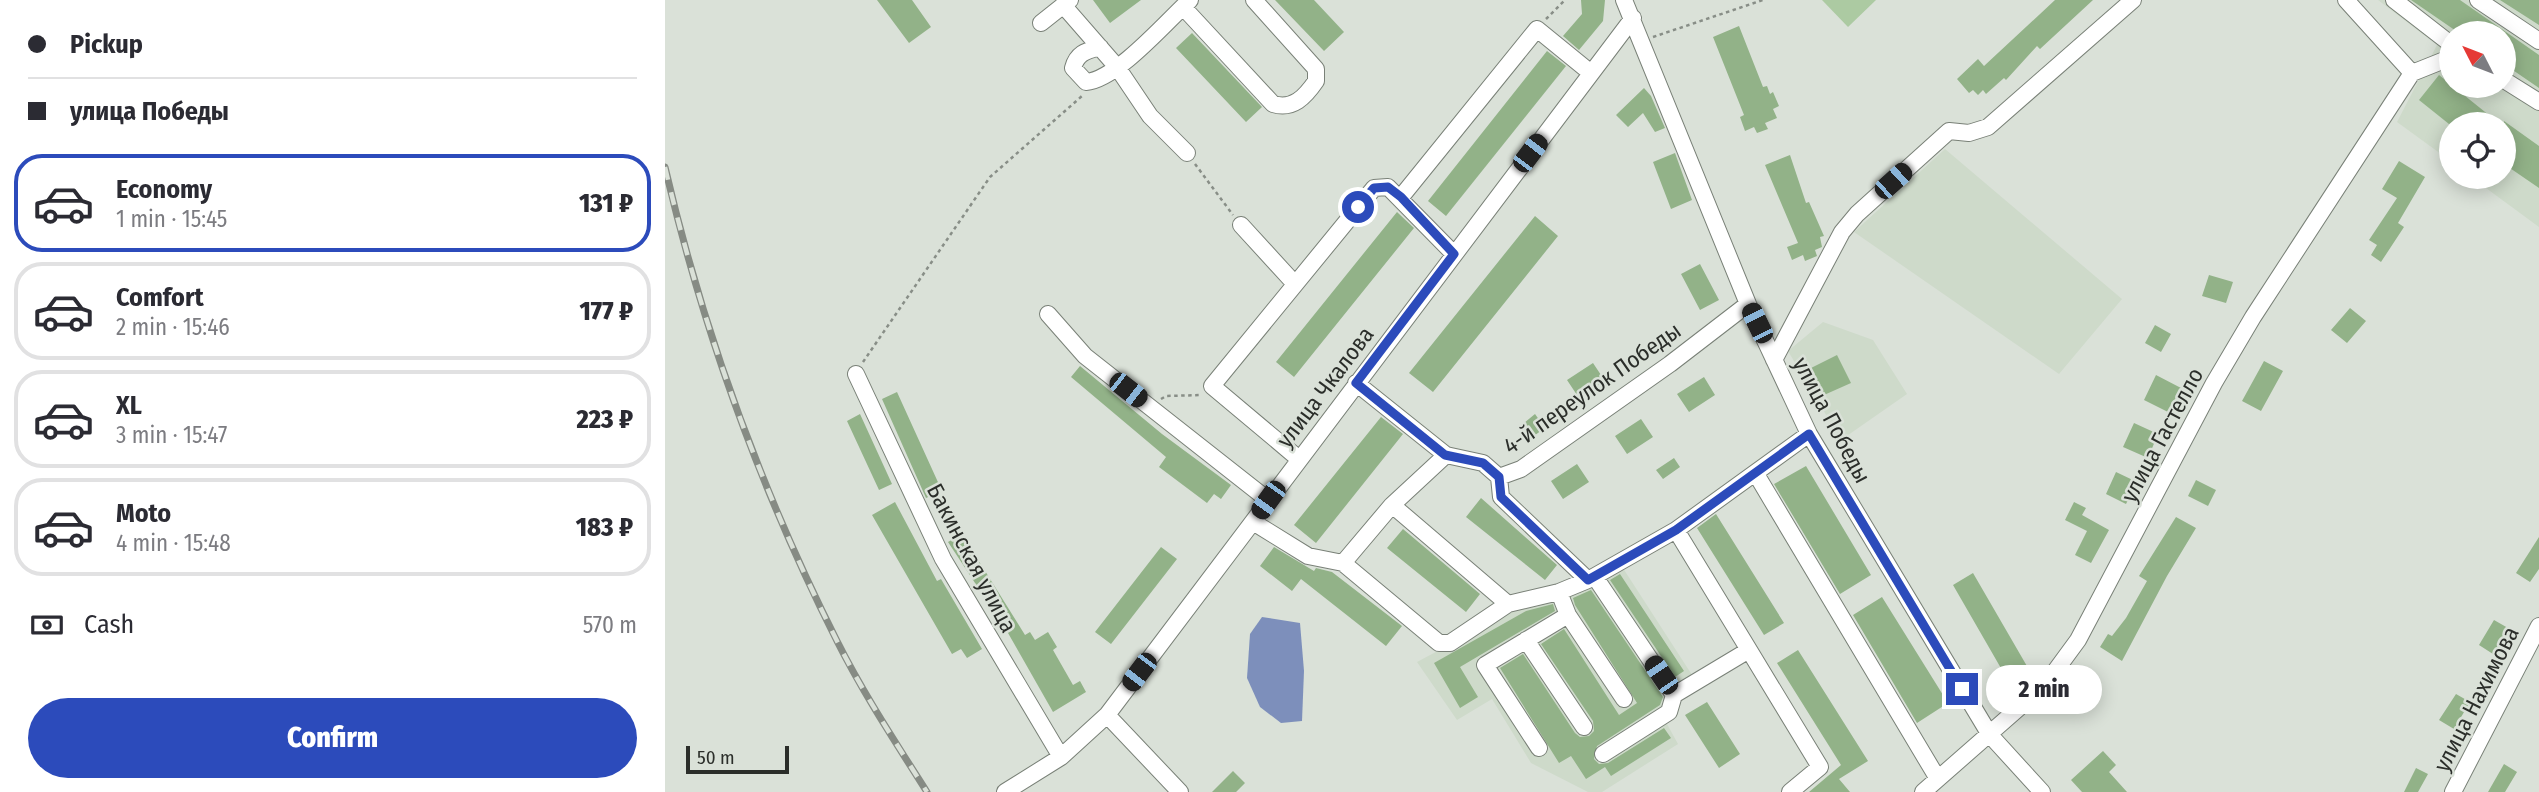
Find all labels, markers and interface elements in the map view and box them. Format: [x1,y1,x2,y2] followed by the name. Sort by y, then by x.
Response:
[2439,21,2517,98] north arrow
[2439,21,2516,189] map controls
[70,29,143,60] text: Pickup
[70,96,229,127] text: улица Победы
[2439,112,2516,189] button: locate
[1509,130,1552,176] car
[1871,159,1916,203] car
[32,172,95,235] icon: car
[116,174,212,205] text: Economy
[579,188,633,219] text: 131 ₽
[1342,191,1374,223] route start
[116,205,227,233] text: 1 min · 15:45
[32,280,95,343] icon: car
[116,282,204,313] text: Comfort
[580,296,633,327] text: 177 ₽
[1739,300,1776,346] car
[116,313,230,341] text: 2 min · 15:46
[1498,316,1686,460] street label: 4-й переулок Победы
[1271,321,1379,453] street label: улица Чкалова
[1787,352,1877,488] street label: улица Победы
[2115,363,2209,507] street label: улица Гастелло
[1105,369,1152,411] car
[32,388,95,451] icon: car
[116,390,142,421] text: XL
[577,404,633,435] text: 223 ₽
[116,421,227,449] text: 3 min · 15:47
[1248,477,1289,523] car
[921,479,1023,637] street label: Бакинская улица
[32,496,95,559] icon: car
[116,498,171,529] text: Moto
[576,512,633,543] text: 183 ₽
[116,529,231,557] text: 4 min · 15:48
[28,606,66,644] icon: cash
[84,609,134,640] text: Cash
[583,611,637,639] text: 570 m
[2427,622,2525,776] street label: улица Нахимова
[1118,649,1161,695] car
[1641,652,1682,698] car
[1987,664,2102,714] callout: 2 min
[1946,673,1978,705] route end
[2019,675,2069,703] text: 2 min
[28,698,637,778] button: Confirm
[686,743,789,775] scale bar
[697,746,735,769] text: 50 m

